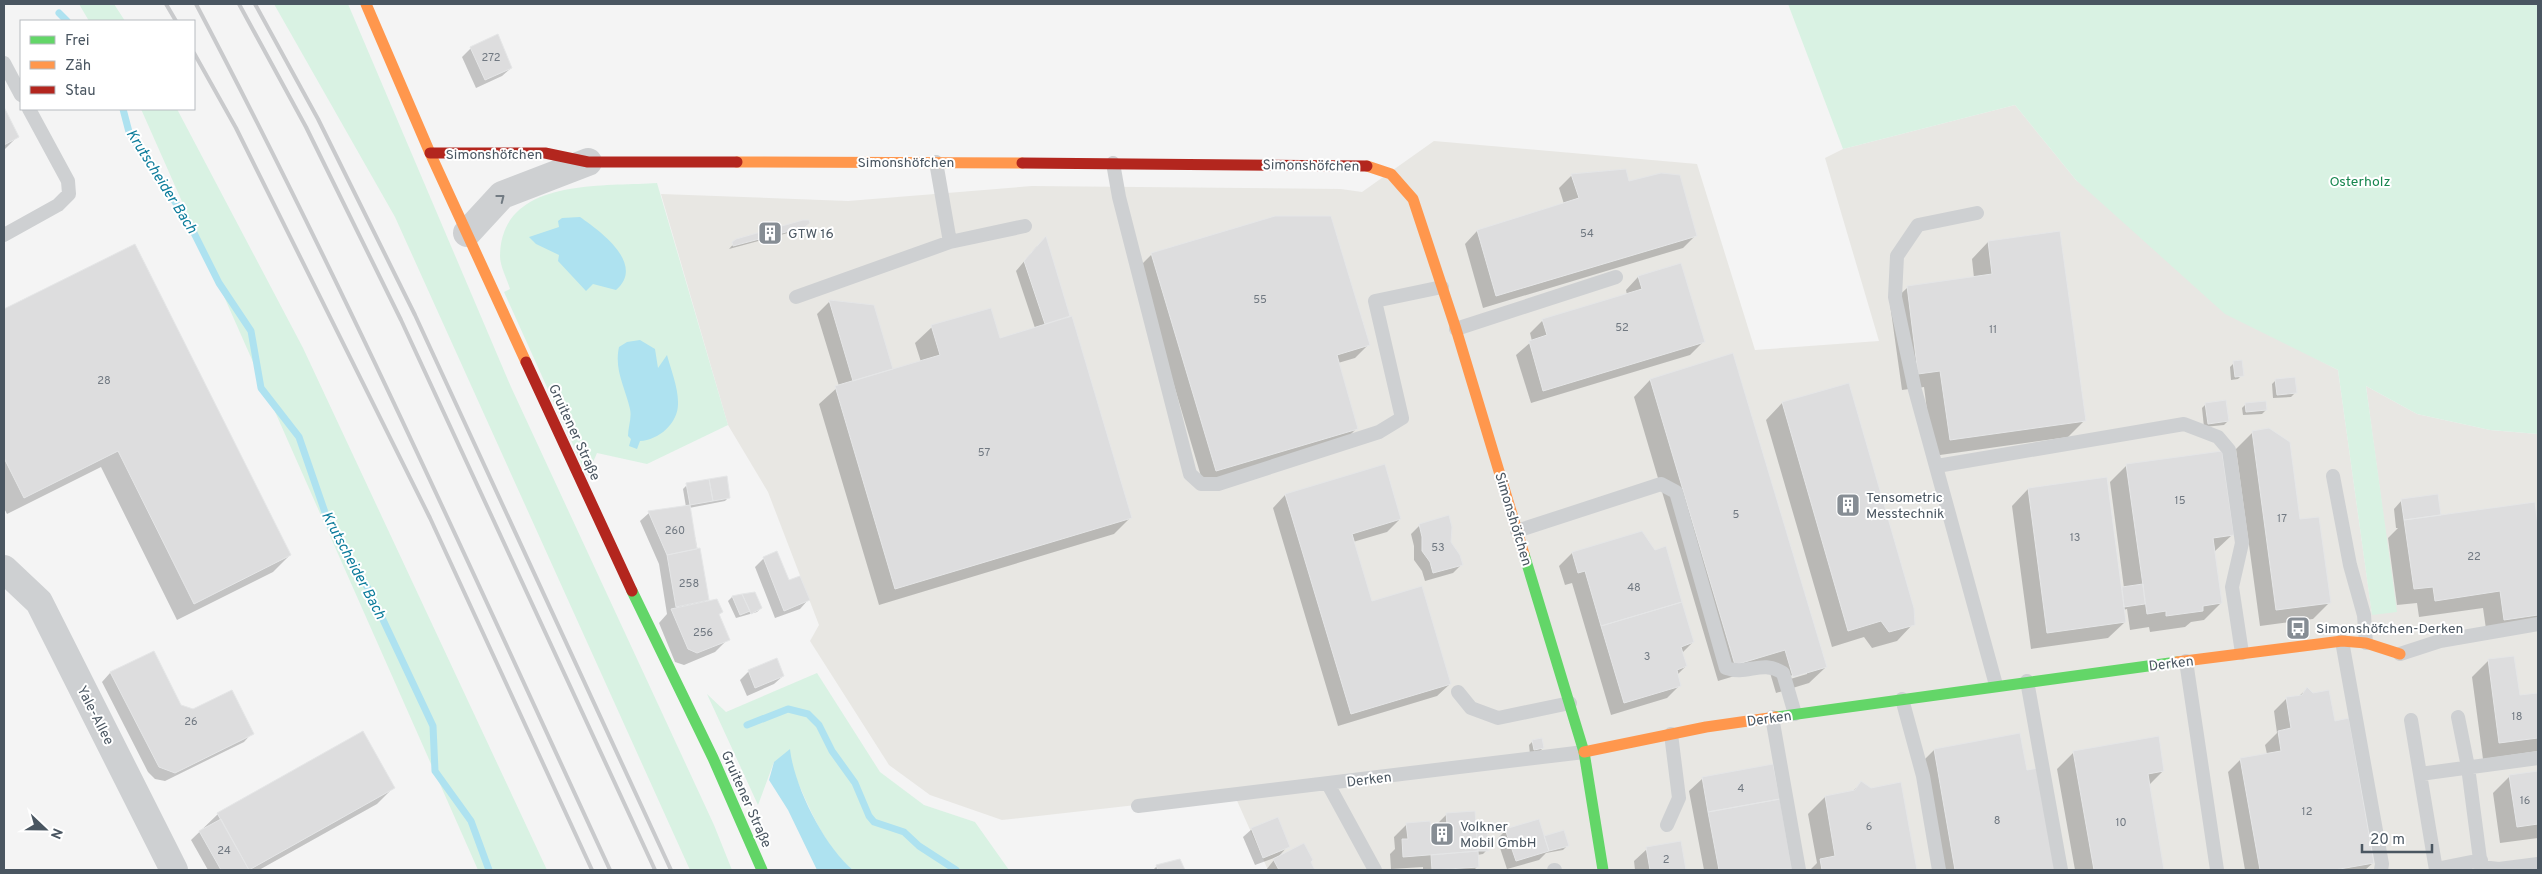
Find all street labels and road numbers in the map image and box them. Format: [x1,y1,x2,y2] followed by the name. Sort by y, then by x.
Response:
[445,147,543,164] street label: Simonshöfchen
[857,155,955,172] street label: Simonshöfchen
[1262,157,1360,176] street label: Simonshöfchen
[544,382,603,484] street label: Gruitener Straße
[1490,471,1535,568] street label: Simonshöfchen
[2148,653,2195,676] street label: Derken
[73,683,117,748] street label: Yale-Allee
[1746,708,1793,731] street label: Derken
[717,748,775,851] street label: Gruitener Straße
[1346,769,1393,792] street label: Derken

